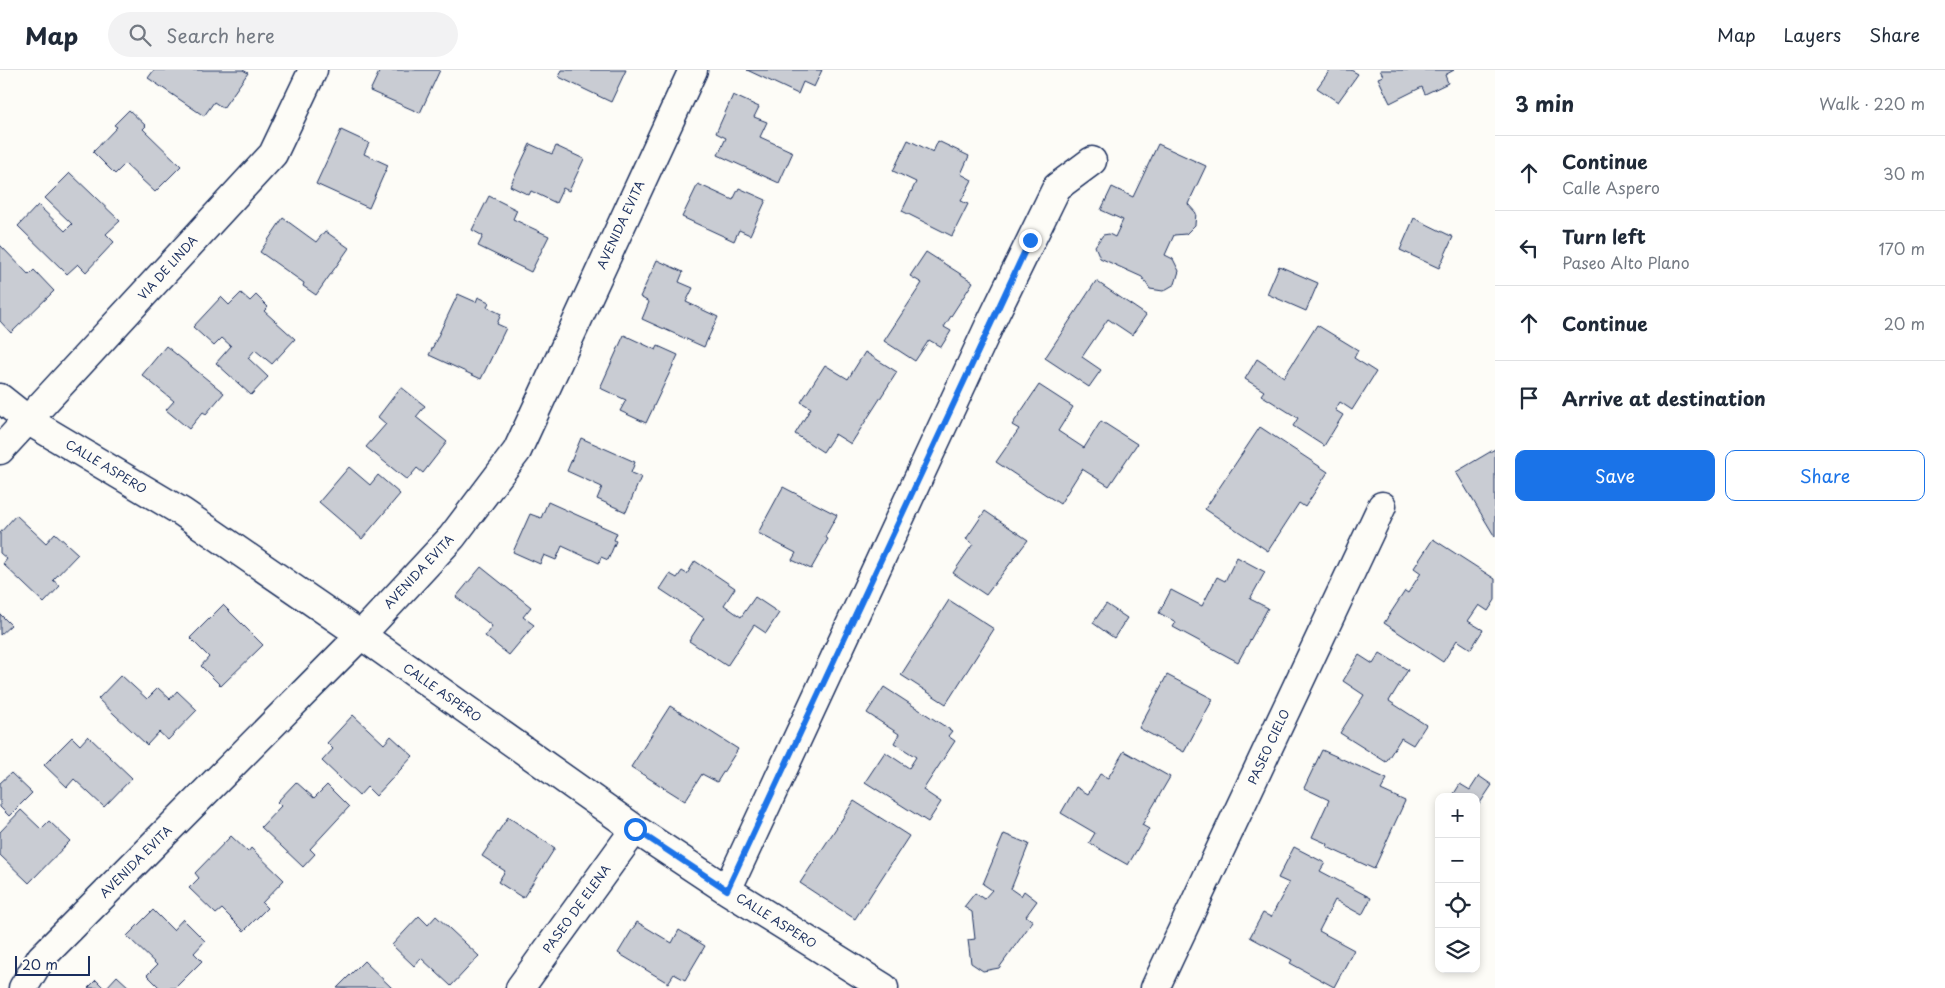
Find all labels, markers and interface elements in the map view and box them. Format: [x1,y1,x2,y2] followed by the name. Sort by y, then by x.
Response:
[108,12,458,57] search box
[25,17,78,53] text: Map
[126,21,154,49] icon: search
[166,21,275,49] text: Search here
[1717,21,1756,48] text: Map
[1784,21,1841,48] text: Layers
[1869,21,1920,48] text: Share
[1515,87,1574,119] text: 3 min
[1819,91,1925,115] text: Walk · 220 m
[1562,147,1648,175] text: Continue
[1515,159,1543,187] icon: ahead
[1883,161,1925,185] text: 30 m
[1562,175,1660,199] text: Calle Aspero
[592,177,649,272] street label: AVENIDA EVITA
[1562,222,1646,250] text: Turn left
[1019,229,1042,252] route end
[133,231,201,303] street label: VIA DE LINDA
[1515,234,1543,262] icon: left
[1879,236,1925,260] text: 170 m
[1562,250,1690,274] text: Paseo Alto Plano
[1515,309,1543,337] icon: ahead
[1562,309,1648,337] text: Continue
[1884,311,1925,335] text: 20 m
[1515,384,1543,412] icon: arrive
[1562,384,1766,412] text: Arrive at destination
[62,435,151,498] street label: CALLE ASPERO
[1515,450,1715,501] button: Save
[1725,450,1925,501] button: Share
[379,530,458,612] street label: AVENIDA EVITA
[400,658,485,726] street label: CALLE ASPERO
[1243,706,1293,787] street label: PASEO CIELO
[1435,793,1480,973] map controls
[1435,793,1480,838] button: +
[624,818,647,841] route start
[95,821,176,901] street label: AVENIDA EVITA
[1435,838,1480,883] button: −
[538,861,614,956] street label: PASEO DE ELENA
[1435,883,1480,928] button: locate
[733,888,820,952] street label: CALLE ASPERO
[1435,928,1480,973] button: layers
[15,953,90,976] scale bar
[22,954,58,975] text: 20 m

